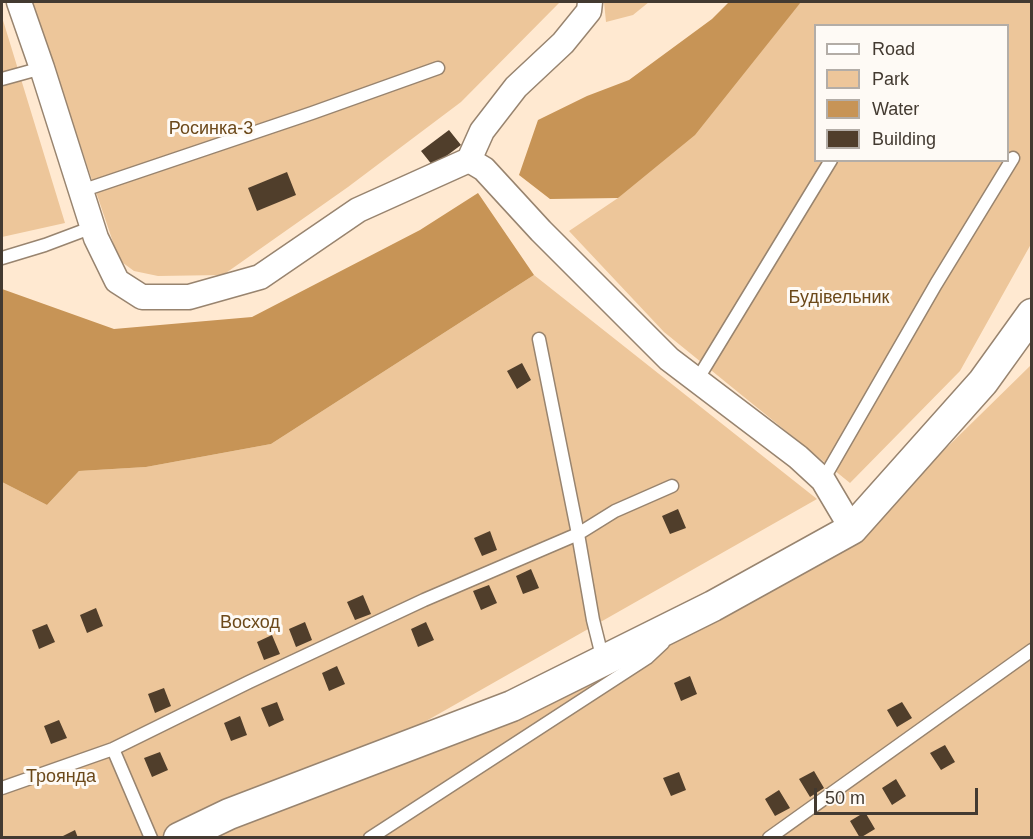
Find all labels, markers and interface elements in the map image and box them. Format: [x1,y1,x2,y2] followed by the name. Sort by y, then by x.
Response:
[814,24,1009,162] legend
[872,39,915,59] text: Road
[872,69,909,89] text: Park
[872,99,919,119] text: Water
[169,118,253,140] park label: Росинка-3
[872,129,936,149] text: Building
[789,287,889,309] park label: Будівельник
[220,612,280,634] park label: Восход
[26,766,96,788] park label: Троянда
[817,776,980,814] scale bar
[825,788,865,808] text: 50 m

